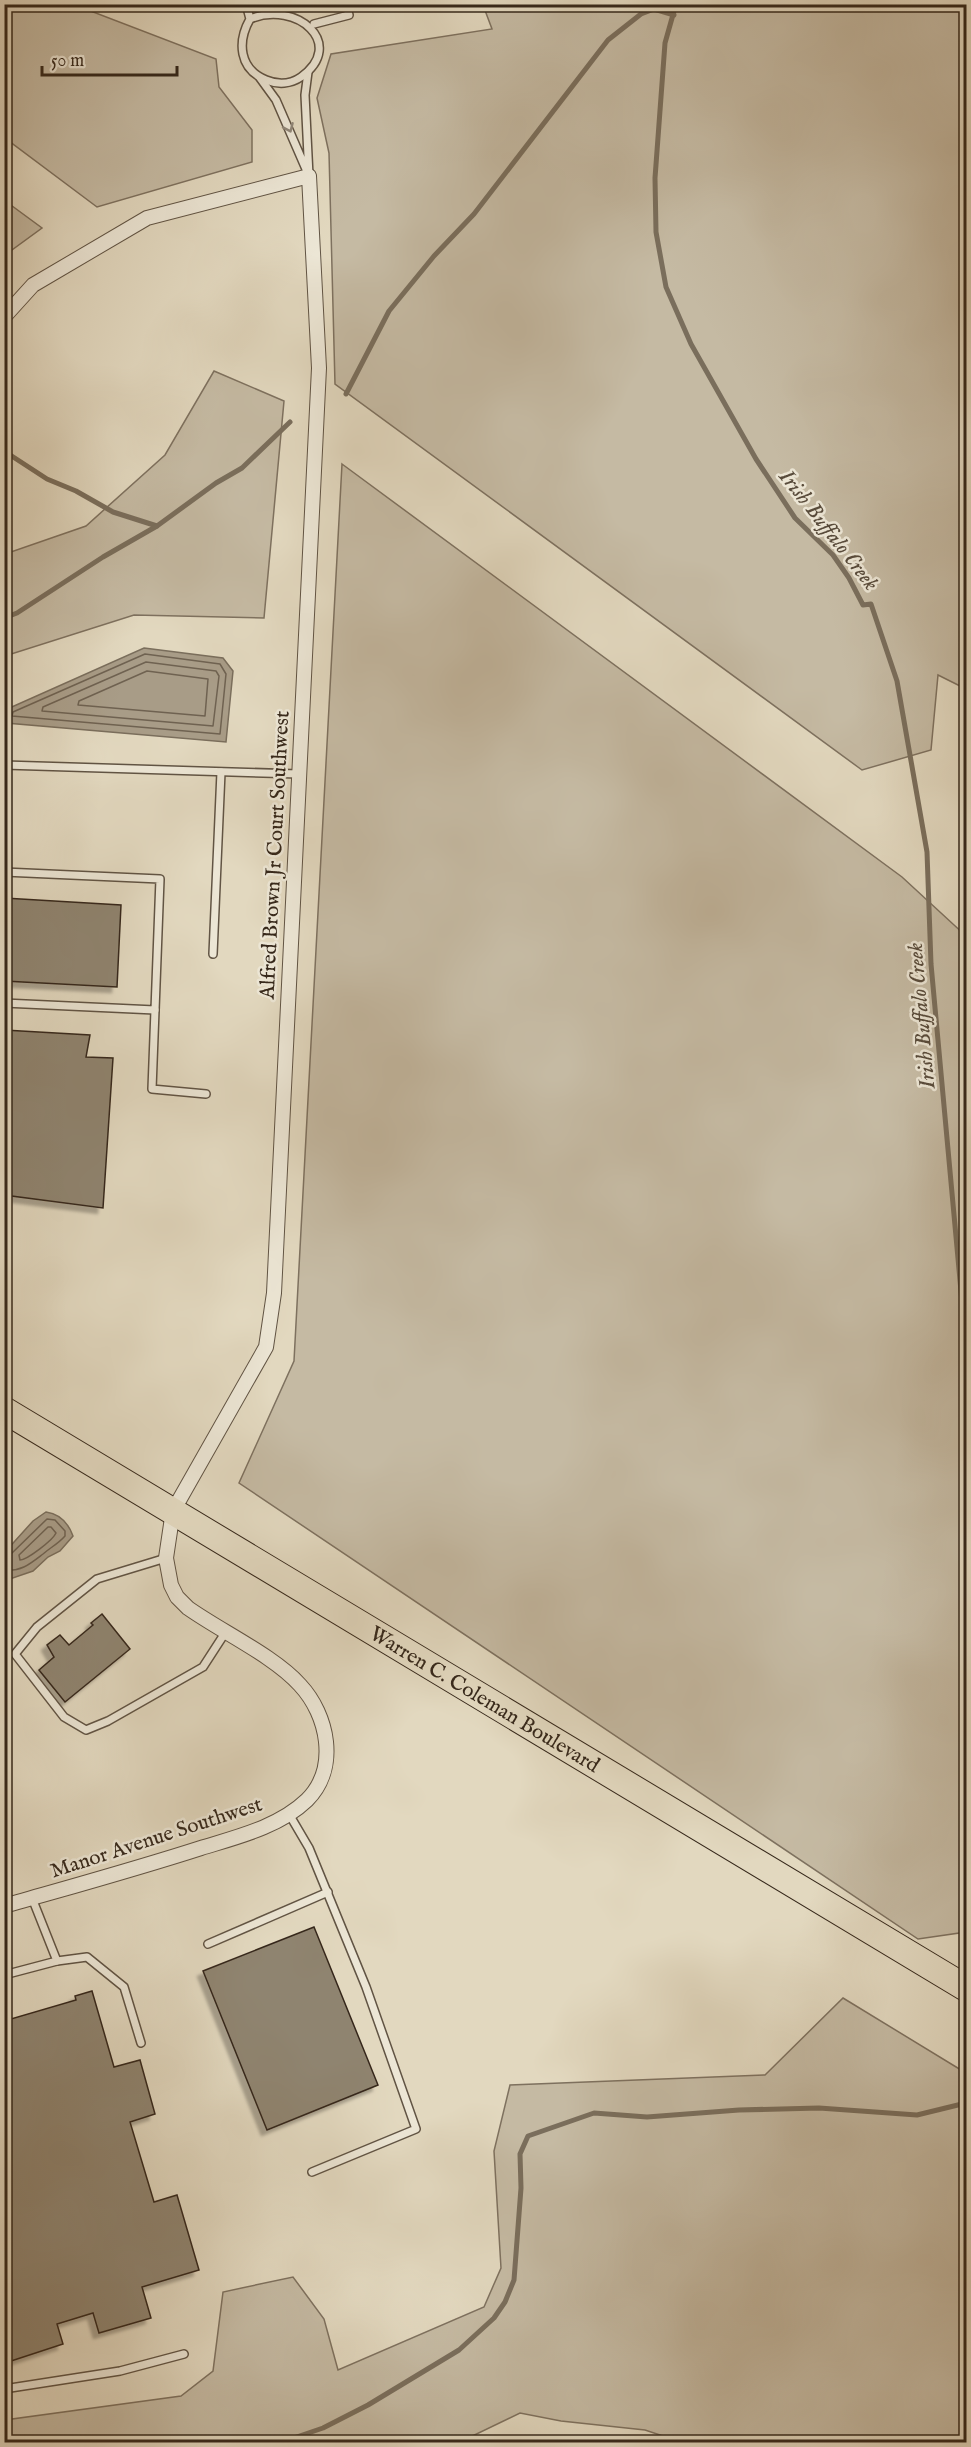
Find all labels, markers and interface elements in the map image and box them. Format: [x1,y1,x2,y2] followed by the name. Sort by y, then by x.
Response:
[42,39,177,77] scale bar
[51,50,84,73] text: 50 m
[282,122,294,133] one-way arrow
[772,463,885,597] water label: Irish Buffalo Creek
[254,710,297,1001] street label: Alfred Brown Jr Court Southwest
[902,941,942,1091] water label: Irish Buffalo Creek
[364,1621,605,1780] street label: Warren C. Coleman Boulevard
[47,1791,266,1885] street label: Manor Avenue Southwest

